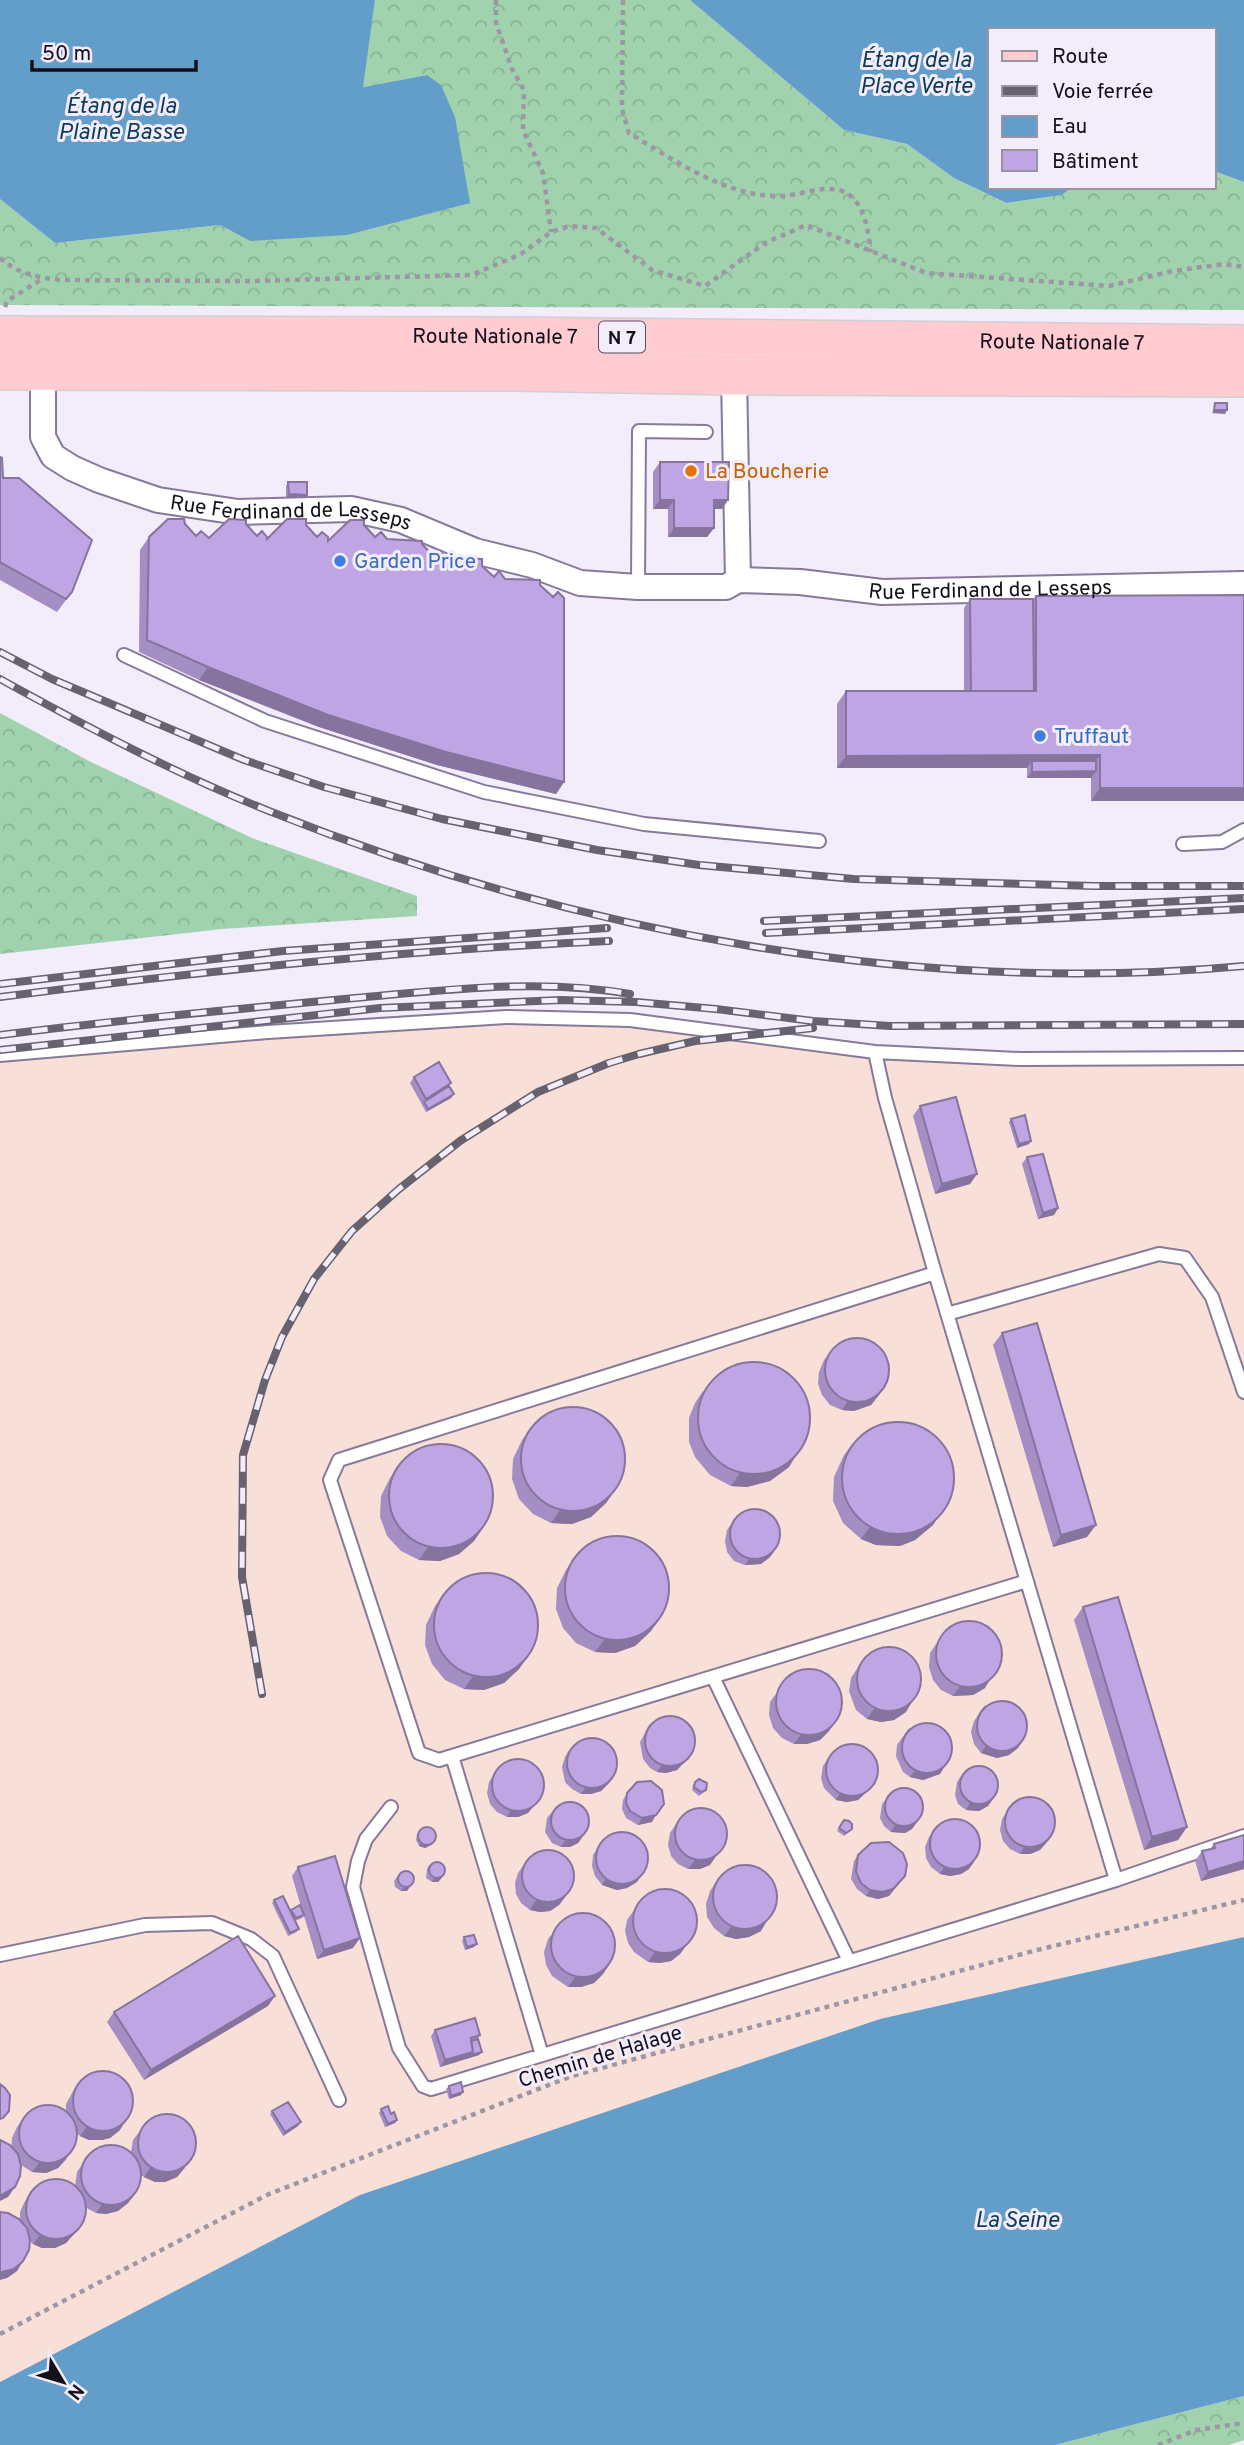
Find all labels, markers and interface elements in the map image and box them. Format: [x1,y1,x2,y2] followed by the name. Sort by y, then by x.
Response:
[32,28,196,72] scale bar
[988,28,1216,189] legend
[42,41,91,68] text: 50 m
[1052,44,1108,71] text: Route
[860,46,973,102] water label: Étang de la Place Verte
[1052,79,1153,106] text: Voie ferrée
[58,92,185,148] water label: Étang de la Plaine Basse
[1052,114,1087,141] text: Eau
[1052,149,1139,176] text: Bâtiment
[599,322,645,352] road number: N 7
[412,324,578,352] street label: Route Nationale 7
[979,329,1145,358] street label: Route Nationale 7
[705,459,829,486] place label: La Boucherie
[683,463,699,479] marker: La Boucherie
[168,490,416,538] street label: Rue Ferdinand de Lesseps
[354,549,476,576] place label: Garden Price
[332,553,348,569] marker: Garden Price
[867,575,1112,607] street label: Rue Ferdinand de Lesseps
[1054,724,1129,751] place label: Truffaut
[1032,728,1048,744] marker: Truffaut
[515,2020,686,2095] street label: Chemin de Halage
[975,2207,1060,2236] water label: La Seine
[28,2347,98,2417] north arrow
[61,2378,88,2404] text: N

